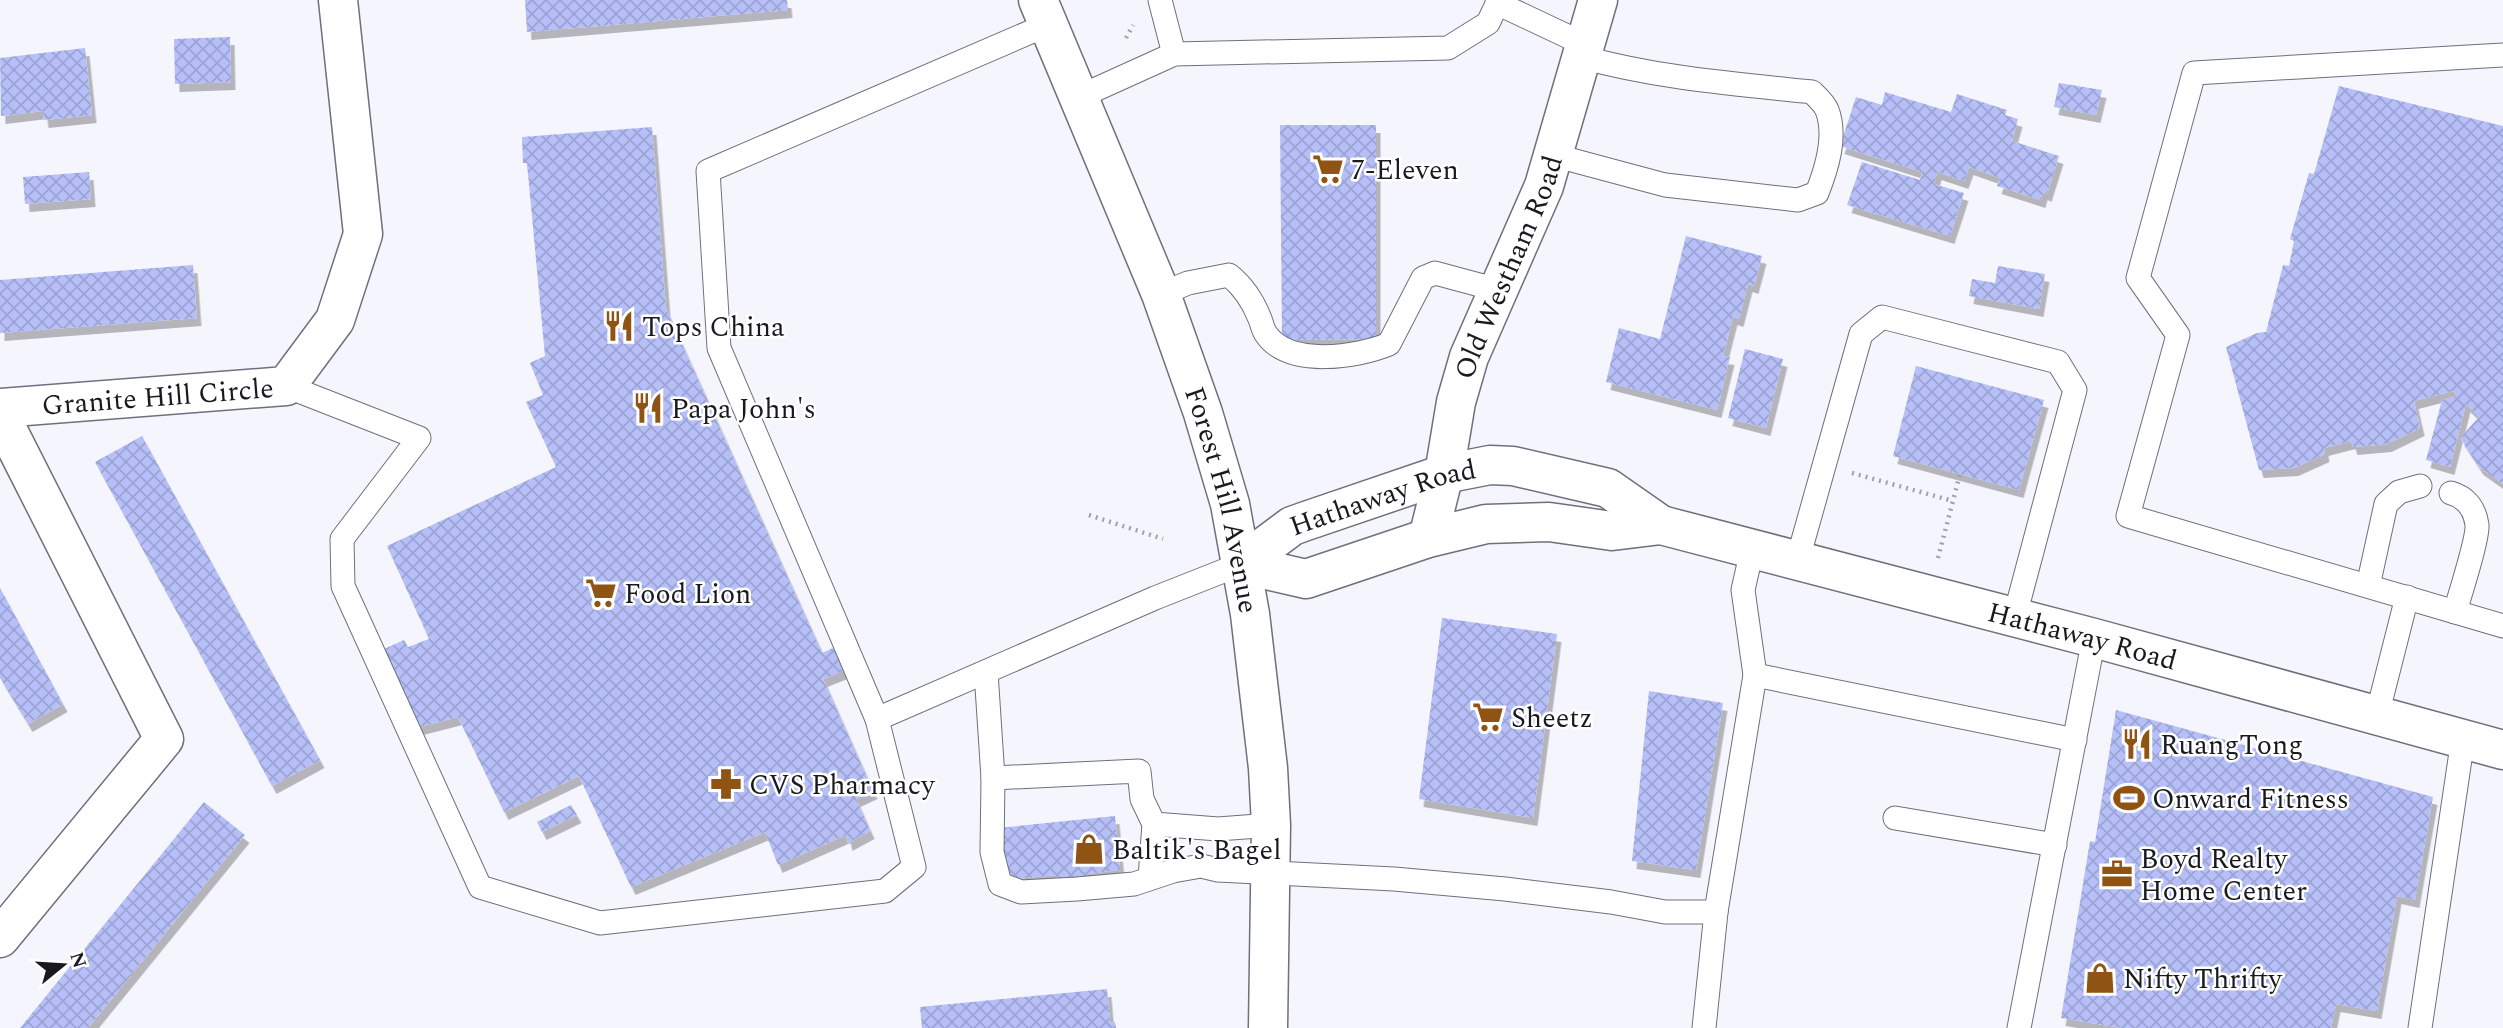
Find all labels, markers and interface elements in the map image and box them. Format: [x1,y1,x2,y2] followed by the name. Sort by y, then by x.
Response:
[1351,149,1459,192] place label: 7-Eleven
[1444,150,1575,384] street label: Old Westham Road
[1311,152,1345,186] supermarket icon: 7-Eleven
[642,306,785,349] place label: Tops China
[602,309,636,343] restaurant icon: Tops China
[40,367,275,428] street label: Granite Hill Circle
[1172,381,1269,617] street label: Forest Hill Avenue
[671,388,816,431] place label: Papa John's
[631,391,665,425] restaurant icon: Papa John's
[1284,448,1480,548] street label: Hathaway Road
[624,573,751,616] place label: Food Lion
[584,576,618,610] supermarket icon: Food Lion
[1983,591,2182,683] street label: Hathaway Road
[1511,697,1593,740] place label: Sheetz
[1471,700,1505,734] supermarket icon: Sheetz
[2160,724,2303,767] place label: RuangTong
[2120,727,2154,761] restaurant icon: RuangTong
[749,764,936,807] place label: CVS Pharmacy
[709,767,743,801] pharmacy icon: CVS Pharmacy
[2152,778,2349,821] place label: Onward Fitness
[2112,781,2146,815] sports icon: Onward Fitness
[1112,829,1281,872] place label: Baltik's Bagel
[1072,832,1106,866] shop icon: Baltik's Bagel
[2140,838,2307,913] place label: Boyd Realty Home Center
[2100,857,2134,891] office icon: Boyd Realty Home Center
[28,930,98,1000] north arrow
[62,948,94,972] text: N
[2123,958,2284,1001] place label: Nifty Thrifty
[2083,961,2117,995] shop icon: Nifty Thrifty

